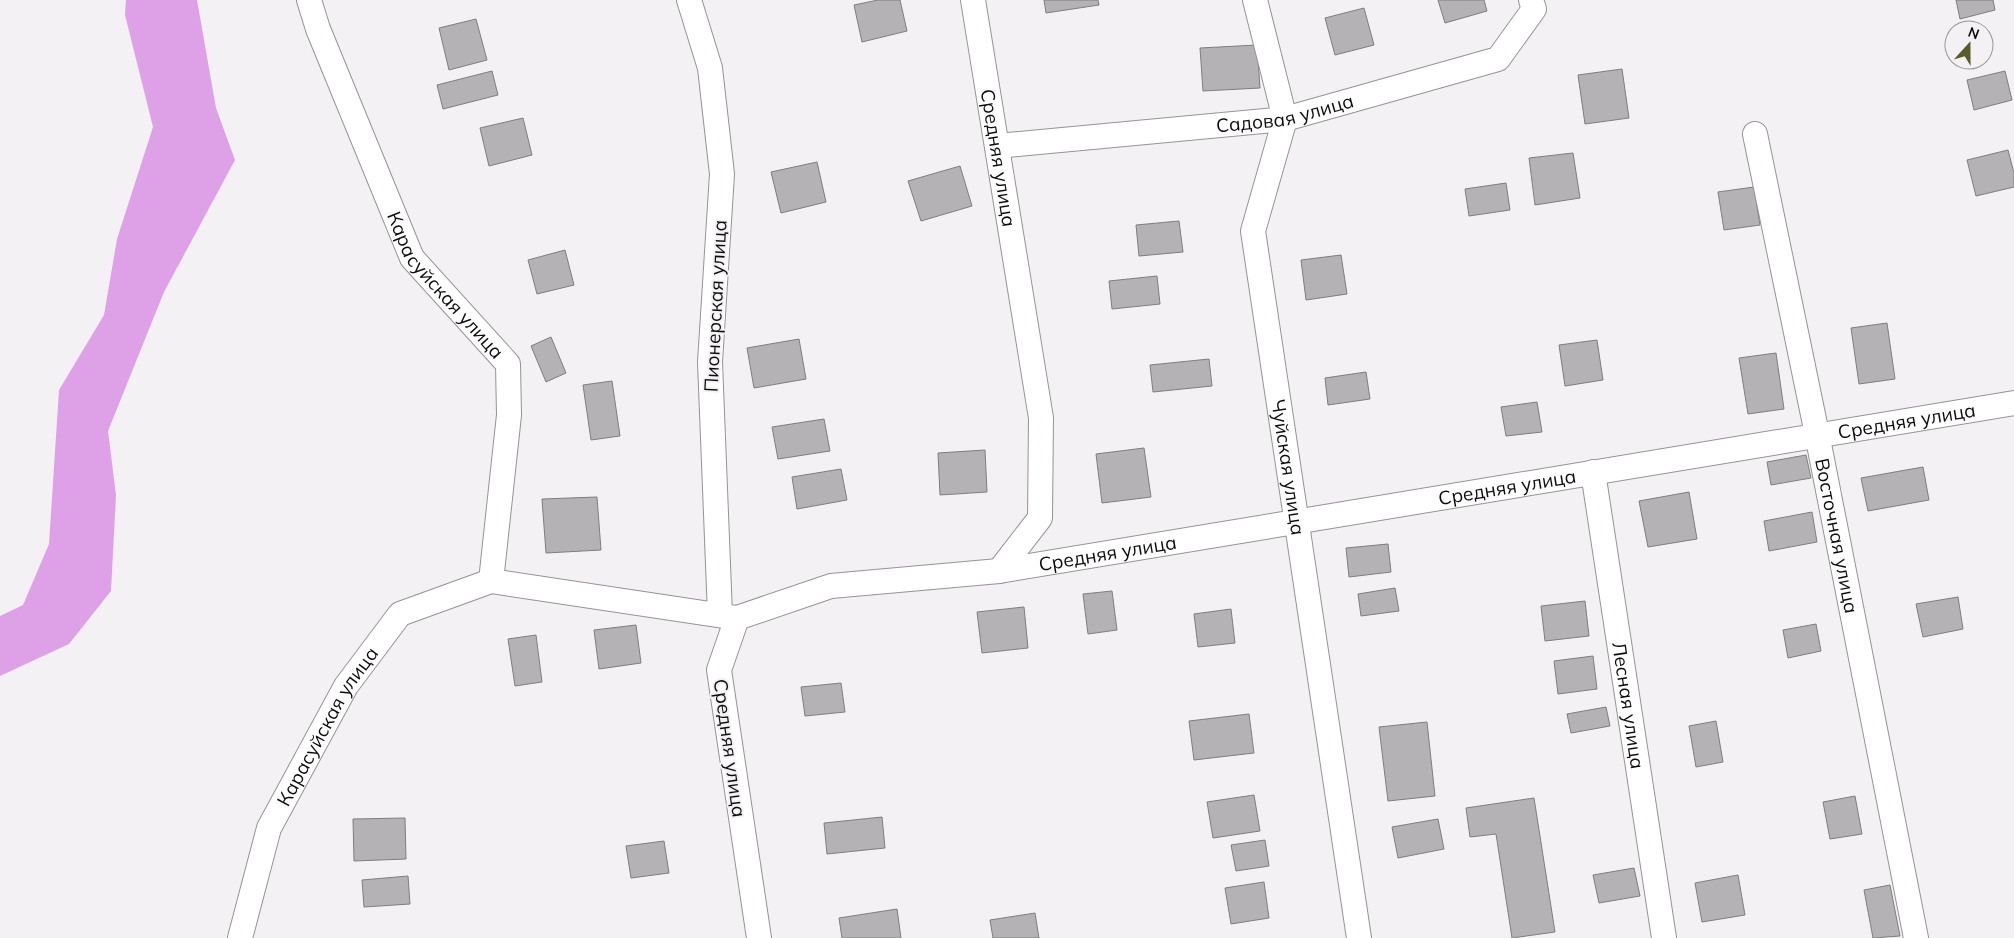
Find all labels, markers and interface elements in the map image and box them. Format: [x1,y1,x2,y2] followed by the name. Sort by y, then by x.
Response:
[1944,20,1994,70] north arrow
[1965,23,1982,43] text: N
[976,87,1022,229] street label: Средняя улица
[1215,88,1356,137] street label: Садовая улица
[382,208,509,363] street label: Карасуйская улица
[699,219,731,393] street label: Пионерская улица
[1266,398,1310,537] street label: Чуйская улица
[1836,398,1977,444] street label: Средняя улица
[1810,456,1864,615] street label: Восточная улица
[1436,464,1578,510] street label: Средняя улица
[1037,530,1178,576] street label: Средняя улица
[1607,640,1650,771] street label: Лесная улица
[271,642,383,810] street label: Карасуйская улица
[708,677,752,819] street label: Средняя улица

